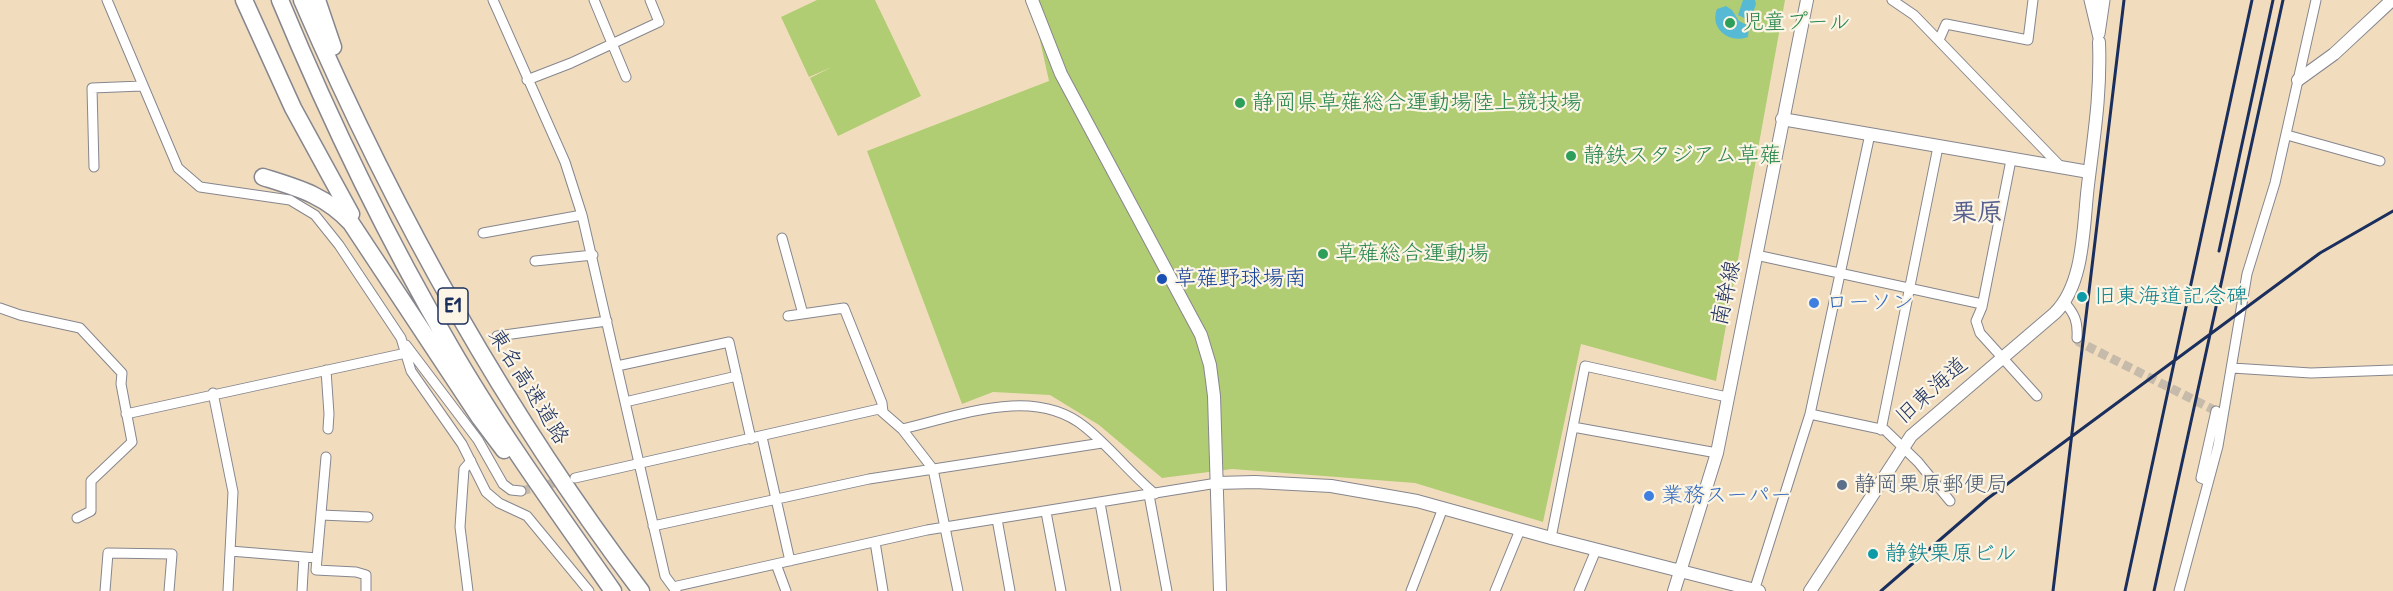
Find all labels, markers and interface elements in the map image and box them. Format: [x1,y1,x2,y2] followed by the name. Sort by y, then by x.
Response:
[1742,10,1851,36] place label: 児童プール
[1723,16,1737,30] marker: 児童プール
[1252,90,1582,116] place label: 静岡県草薙総合運動場陸上競技場
[1233,96,1247,110] marker: 静岡県草薙総合運動場陸上競技場
[1583,143,1781,169] place label: 静鉄スタジアム草薙
[1564,149,1578,163] marker: 静鉄スタジアム草薙
[1951,198,2003,230] district label: 栗原
[1335,241,1489,267] place label: 草薙総合運動場
[1316,247,1330,261] marker: 草薙総合運動場
[1707,258,1747,328] street label: 南幹線
[1174,266,1306,292] place label: 草薙野球場南
[1155,272,1169,286] marker: 草薙野球場南
[2094,284,2248,310] place label: 旧東海道記念碑
[438,288,468,324] road number: E1
[1826,290,1914,316] place label: ローソン
[2075,290,2089,304] marker: 旧東海道記念碑
[1807,296,1821,310] marker: ローソン
[482,324,574,450] street label: 東名高速道路
[1890,352,1974,430] street label: 旧東海道
[1854,472,2008,498] place label: 静岡栗原郵便局
[1835,478,1849,492] marker: 静岡栗原郵便局
[1661,483,1792,509] place label: 業務スーパー
[1642,489,1656,503] marker: 業務スーパー
[1885,541,2017,567] place label: 静鉄栗原ビル
[1866,547,1880,561] marker: 静鉄栗原ビル

